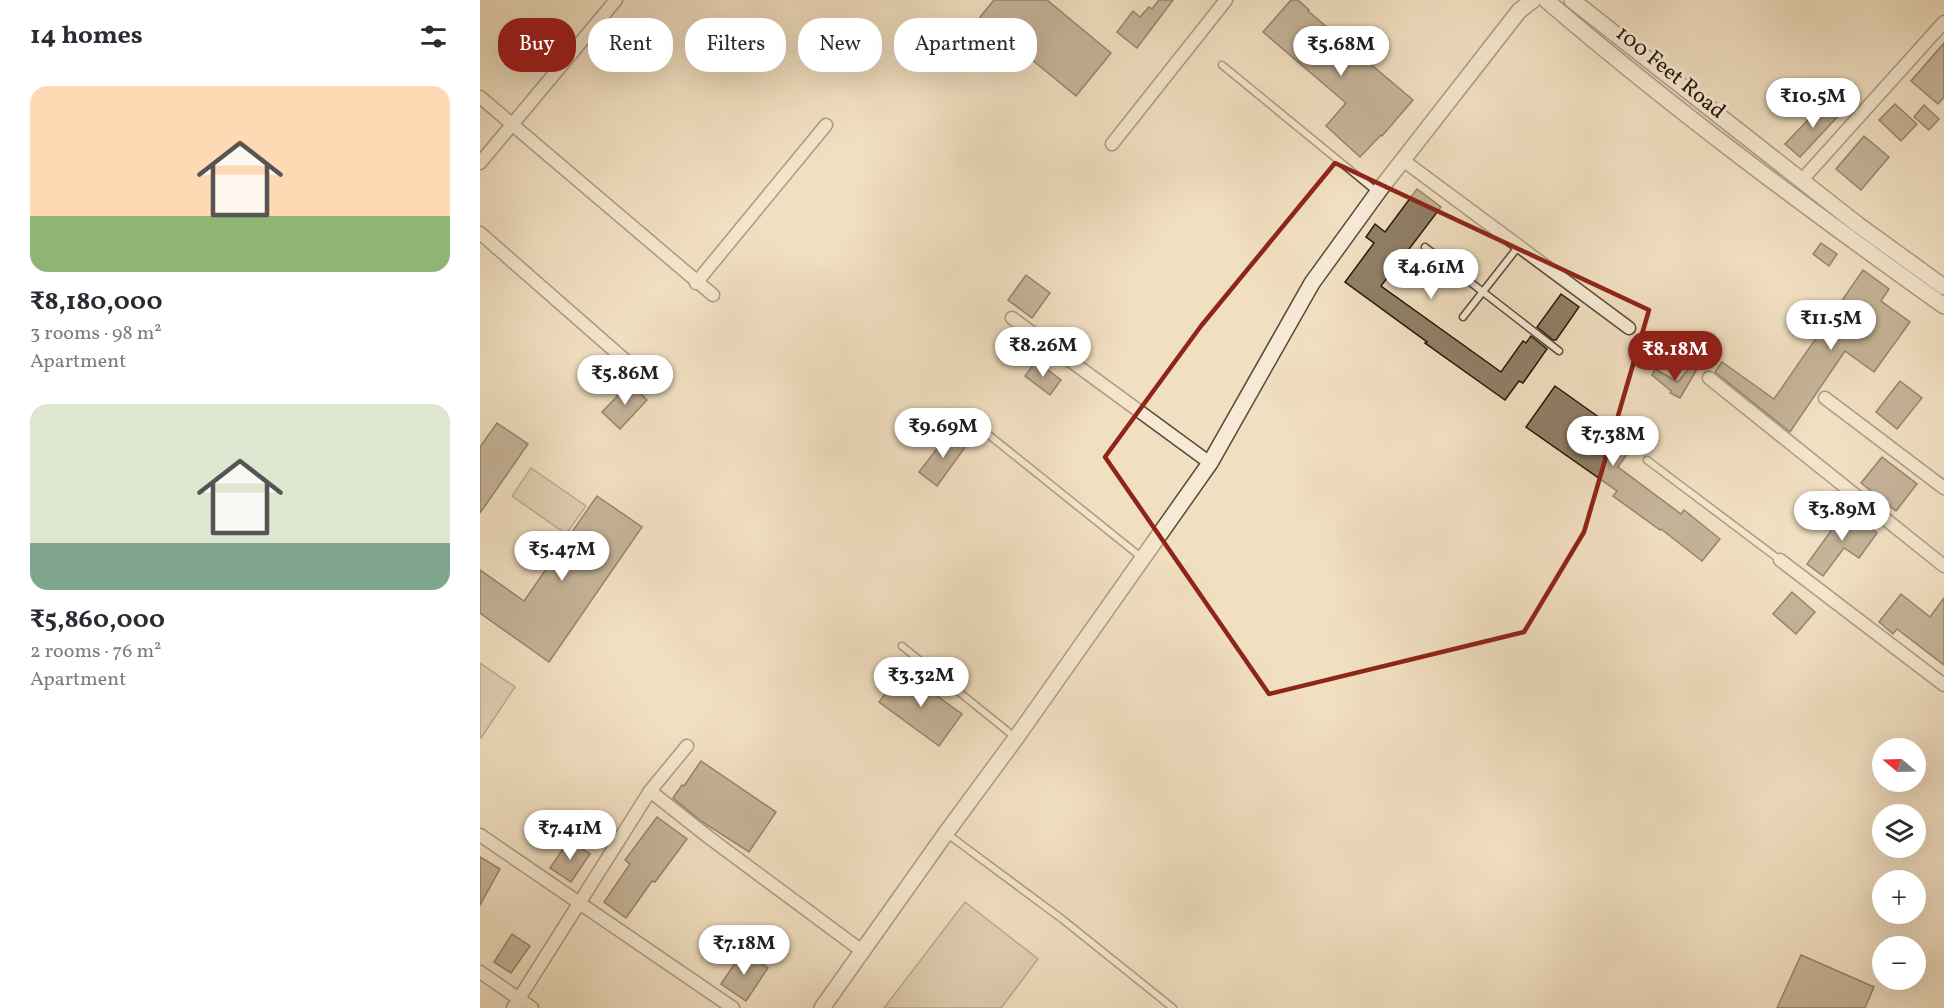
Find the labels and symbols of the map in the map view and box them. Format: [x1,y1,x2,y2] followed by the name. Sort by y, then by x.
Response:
[1608,19,1732,127] street label: 100 Feet Road
[1292,26,1390,77] pin: ₹5.68M
[1764,78,1862,129] pin: ₹10.5M
[1382,249,1480,300] pin: ₹4.61M
[1782,300,1880,351] pin: ₹11.5M
[994,327,1092,378] pin: ₹8.26M
[1626,331,1724,382] pin: ₹8.18M
[576,355,674,406] pin: ₹5.86M
[894,408,992,459] pin: ₹9.69M
[1564,416,1662,467] pin: ₹7.38M
[1793,491,1891,542] pin: ₹3.89M
[513,531,611,582] pin: ₹5.47M
[872,657,970,708] pin: ₹3.32M
[1872,738,1926,792] north arrow
[521,810,619,861] pin: ₹7.41M
[695,925,793,976] pin: ₹7.18M

